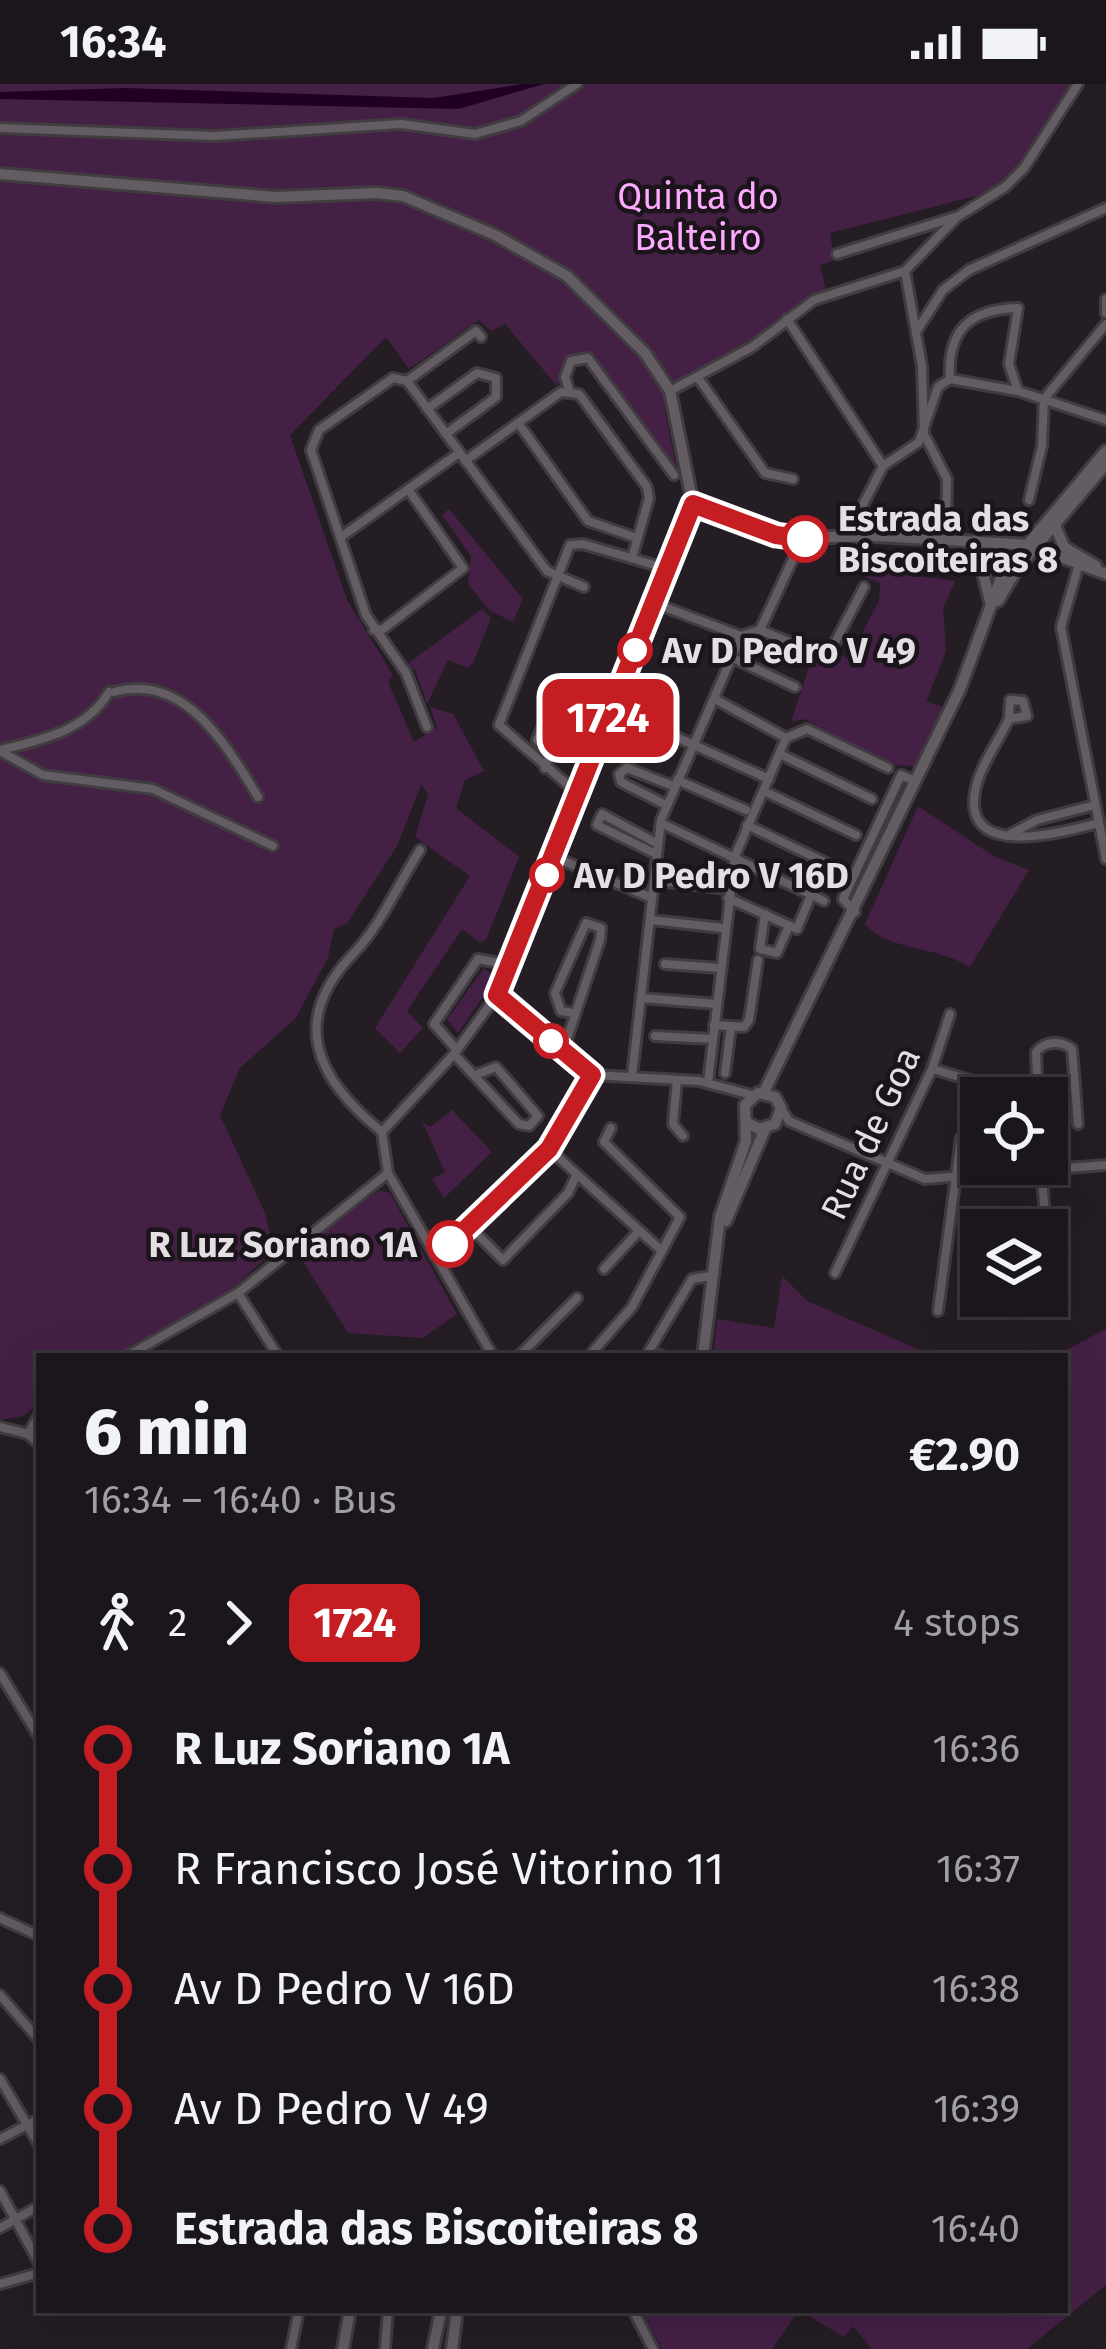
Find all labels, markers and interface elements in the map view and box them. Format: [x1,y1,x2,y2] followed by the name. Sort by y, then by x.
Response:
[60,15,167,69] text: 16:34
[617,175,779,260] park label: Quinta do Balteiro
[838,497,1058,582] place label: Estrada das Biscoiteiras 8
[783,517,827,561] marker: Estrada das Biscoiteiras 8
[661,629,916,673] place label: Av D Pedro V 49
[619,634,651,666] marker: Av D Pedro V 49
[524,679,692,757] line badge: 1724
[567,693,650,743] text: 1724
[573,854,849,898] place label: Av D Pedro V 16D
[531,859,563,891] marker: Av D Pedro V 16D
[535,1025,567,1057] unlabelled marker
[812,1040,930,1227] street label: Rua de Goa
[960,1077,1068,1317] map controls
[960,1077,1068,1185] button: locate
[960,1209,1068,1317] button: layers
[428,1222,472,1266] marker: R Luz Soriano 1A
[148,1223,418,1267] place label: R Luz Soriano 1A
[84,1392,249,1471] text: 6 min
[909,1428,1020,1482] text: €2.90
[84,1477,396,1523] text: 16:34 – 16:40 · Bus
[84,1590,150,1656] icon: walk
[205,1590,271,1656] icon: forward
[313,1598,396,1648] text: 1724
[168,1600,187,1646] text: 2
[893,1600,1020,1646] text: 4 stops
[174,1722,510,1776] text: R Luz Soriano 1A
[932,1726,1020,1772] text: 16:36
[174,1842,724,1896] text: R Francisco José Vitorino 11
[936,1846,1020,1892] text: 16:37
[174,1962,515,2016] text: Av D Pedro V 16D
[932,1966,1020,2012] text: 16:38
[174,2082,489,2136] text: Av D Pedro V 49
[933,2086,1020,2132] text: 16:39
[174,2202,699,2256] text: Estrada das Biscoiteiras 8
[931,2206,1020,2252] text: 16:40

